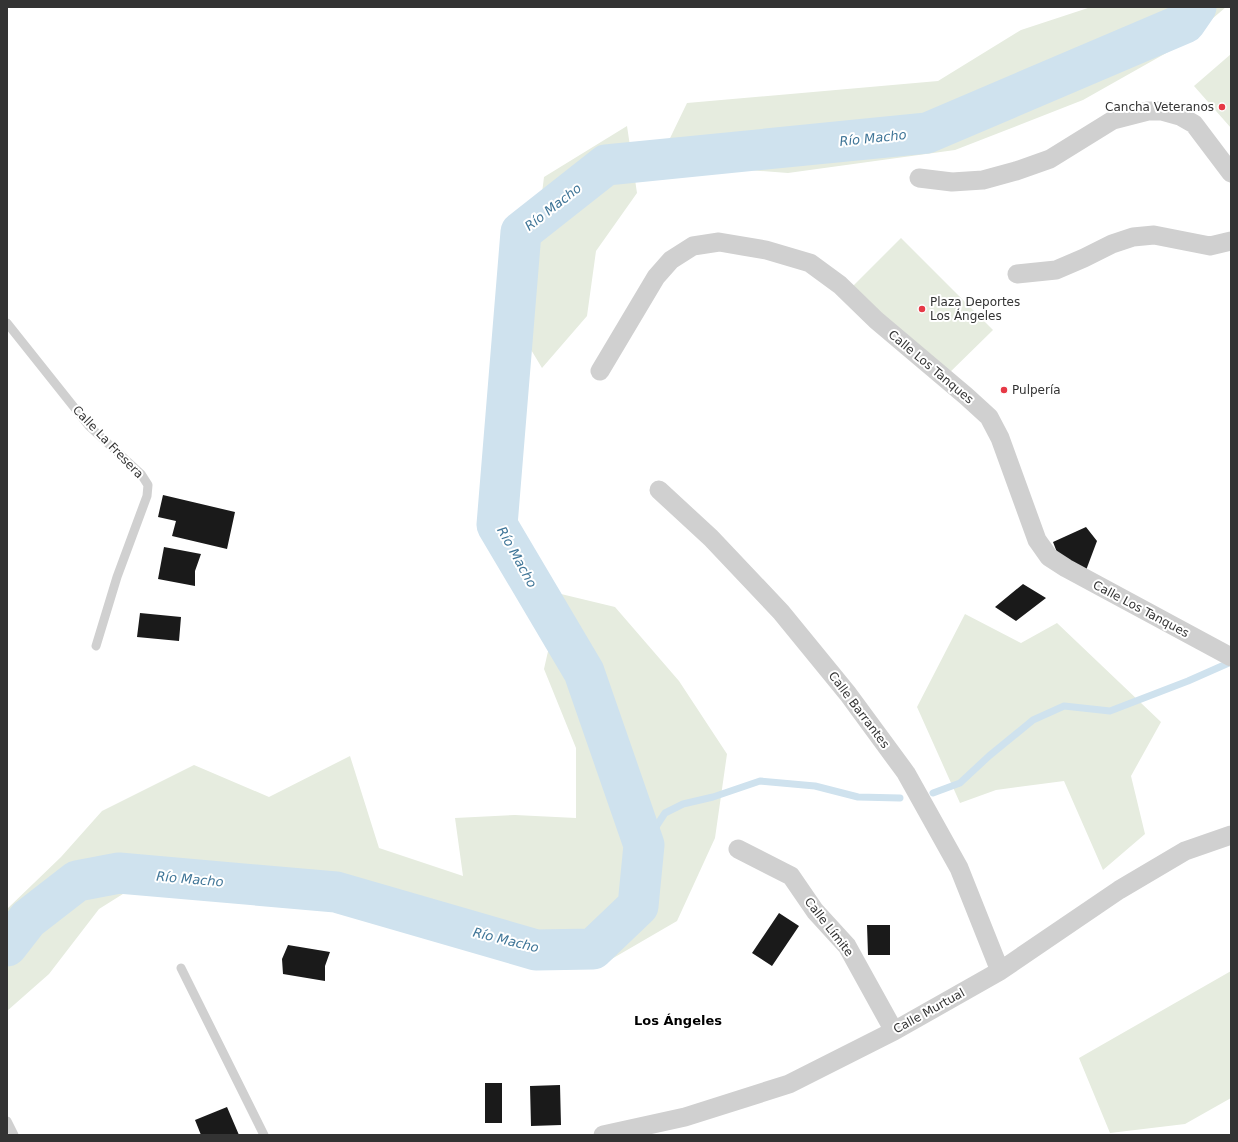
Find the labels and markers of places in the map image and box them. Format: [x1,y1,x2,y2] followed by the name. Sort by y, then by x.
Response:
[1105,100,1214,114] place label: Cancha Veteranos
[1217,102,1227,112] marker: Cancha Veteranos
[930,295,1020,323] place label: Plaza Deportes Los Ángeles
[917,304,927,314] marker: Plaza Deportes Los Ángeles
[1012,383,1061,397] place label: Pulpería
[999,385,1009,395] marker: Pulpería

